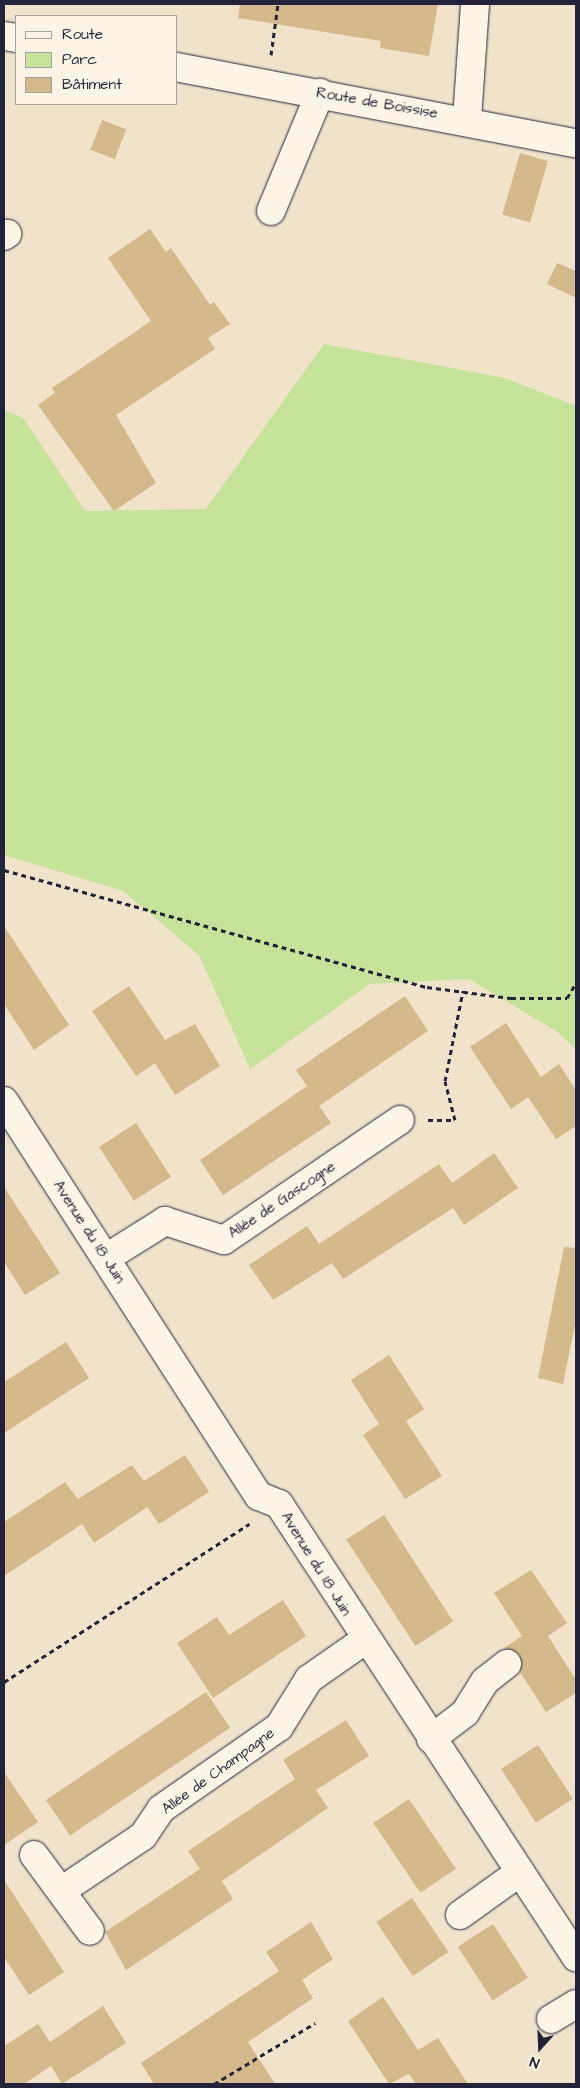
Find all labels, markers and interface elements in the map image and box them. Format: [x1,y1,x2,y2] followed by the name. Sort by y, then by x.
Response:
[15,15,178,105] legend
[62,24,103,45] text: Route
[62,49,97,70] text: Parc
[62,74,122,95] text: Bâtiment
[315,83,439,123] street label: Route de Boissise
[225,1158,339,1242] street label: Allée de Gascogne
[49,1177,129,1287] street label: Avenue du 18 Juin
[277,1509,355,1619] street label: Avenue du 18 Juin
[158,1724,278,1818] street label: Allée de Champagne
[515,2023,565,2073] north arrow
[527,2051,542,2073] text: N

